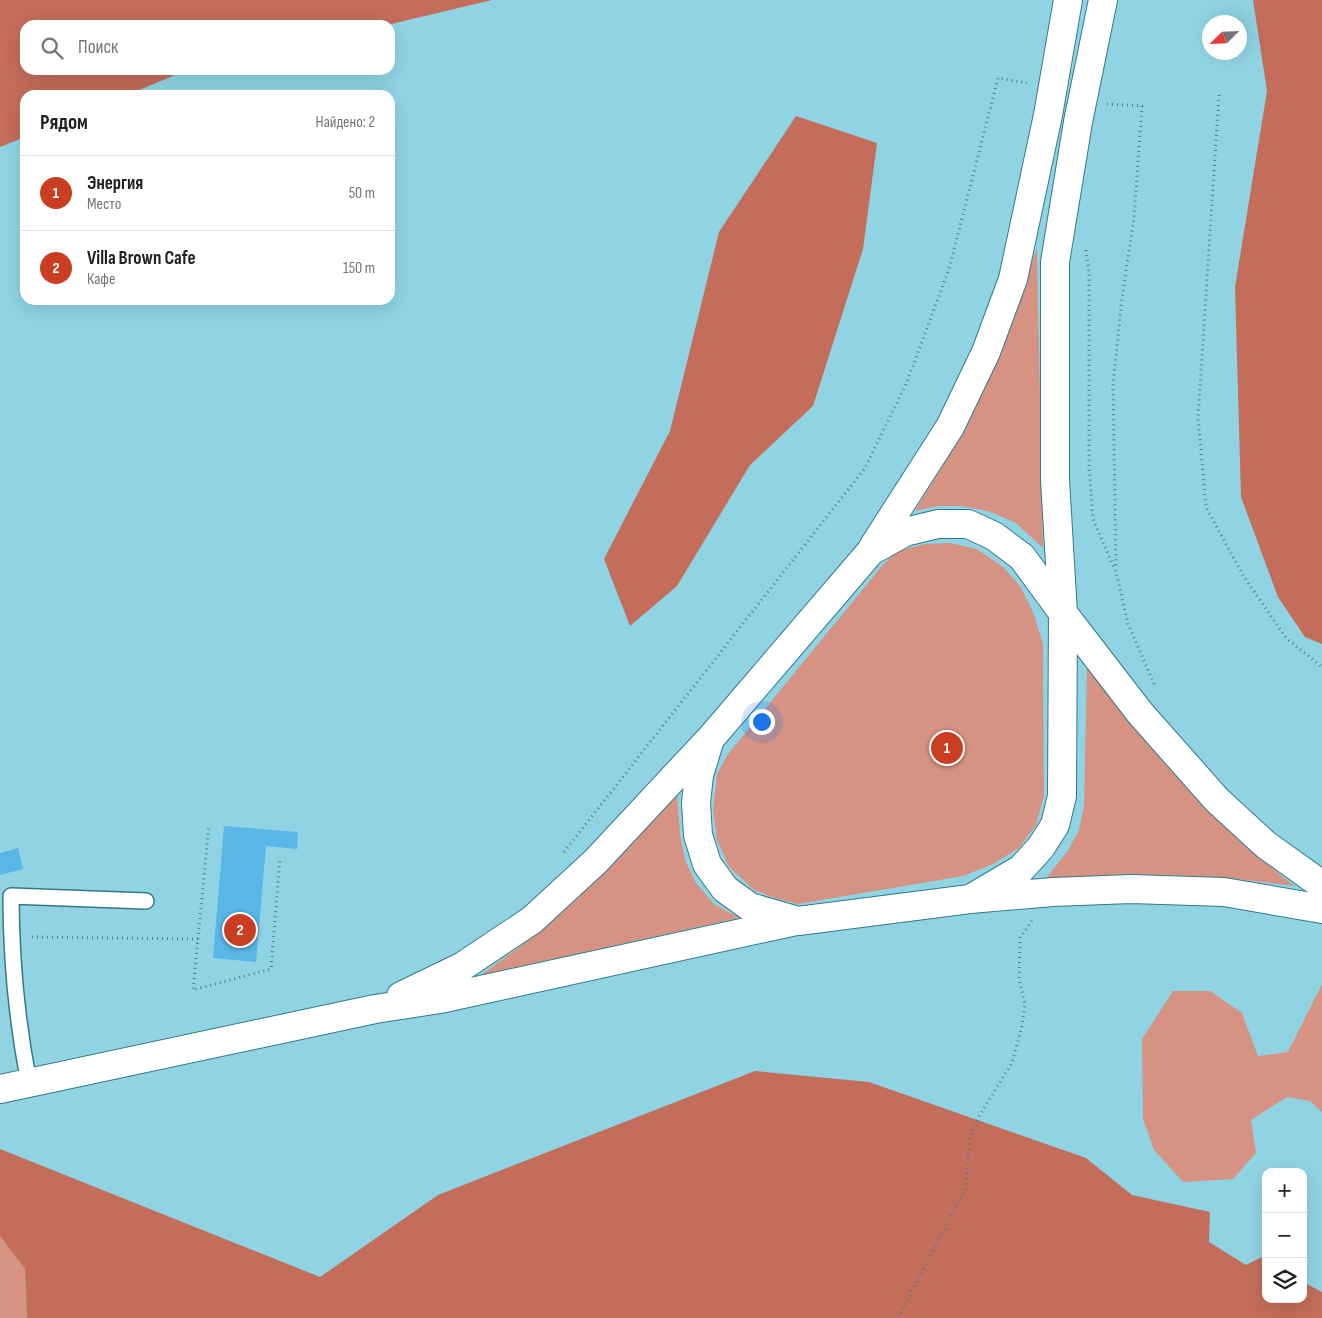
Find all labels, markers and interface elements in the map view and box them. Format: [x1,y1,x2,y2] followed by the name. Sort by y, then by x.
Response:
[1202,15,1247,60] north arrow
[20,20,395,75] search box
[38,34,66,62] icon: search
[78,36,118,59] text: Поиск
[40,110,88,135] text: Рядом
[316,113,375,132] text: Найдено: 2
[87,172,143,195] text: Энергия
[53,184,59,203] text: 1
[349,184,375,203] text: 50 m
[87,195,121,214] text: Место
[87,247,196,270] text: Villa Brown Cafe
[52,259,60,278] text: 2
[343,259,375,278] text: 150 m
[87,270,115,289] text: Кафе
[749,709,775,735] your location
[931,729,963,767] pin: 1
[224,911,256,949] pin: 2
[1262,1168,1307,1303] map controls
[1262,1168,1307,1213] button: +
[1262,1213,1307,1258] button: −
[1262,1258,1307,1303] button: layers

